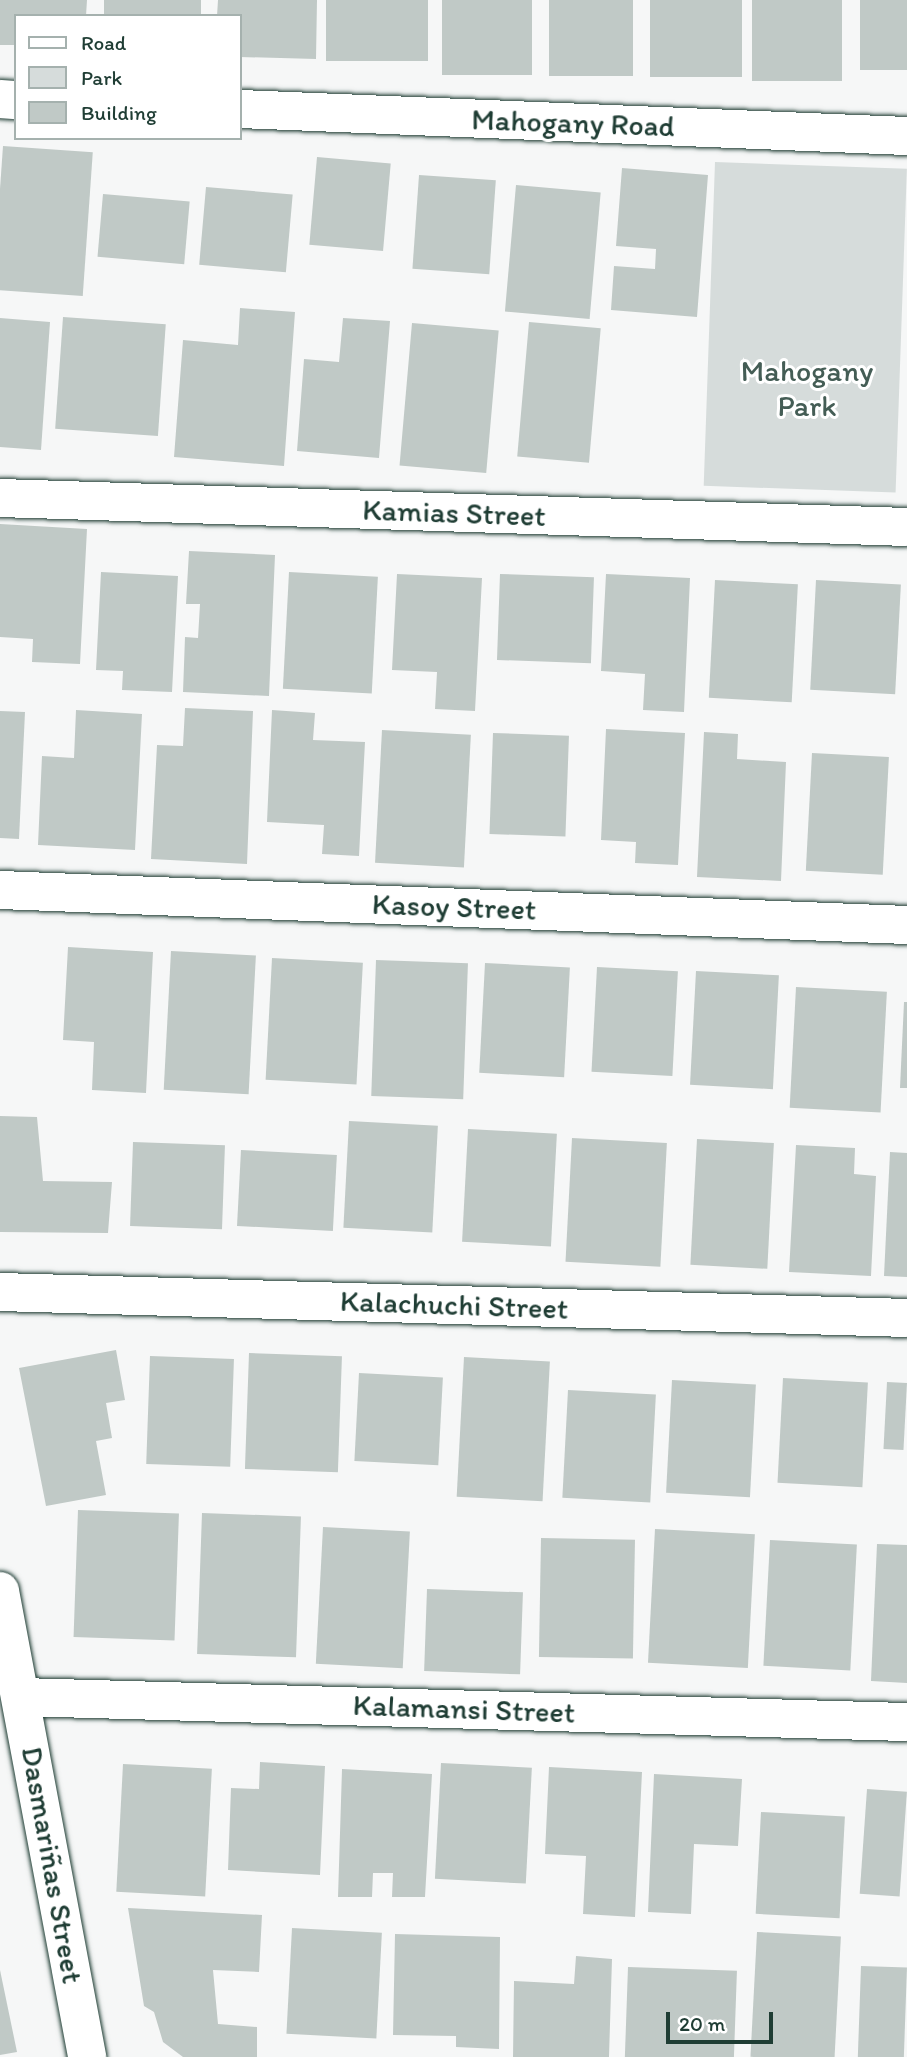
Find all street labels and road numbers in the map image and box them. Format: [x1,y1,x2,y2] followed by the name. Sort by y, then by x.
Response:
[471,101,675,145] street label: Mahogany Road
[362,492,546,534] street label: Kamias Street
[372,886,536,928] street label: Kasoy Street
[340,1283,568,1327] street label: Kalachuchi Street
[353,1687,575,1731] street label: Kalamansi Street
[14,1744,90,1986] street label: Dasmariñas Street

